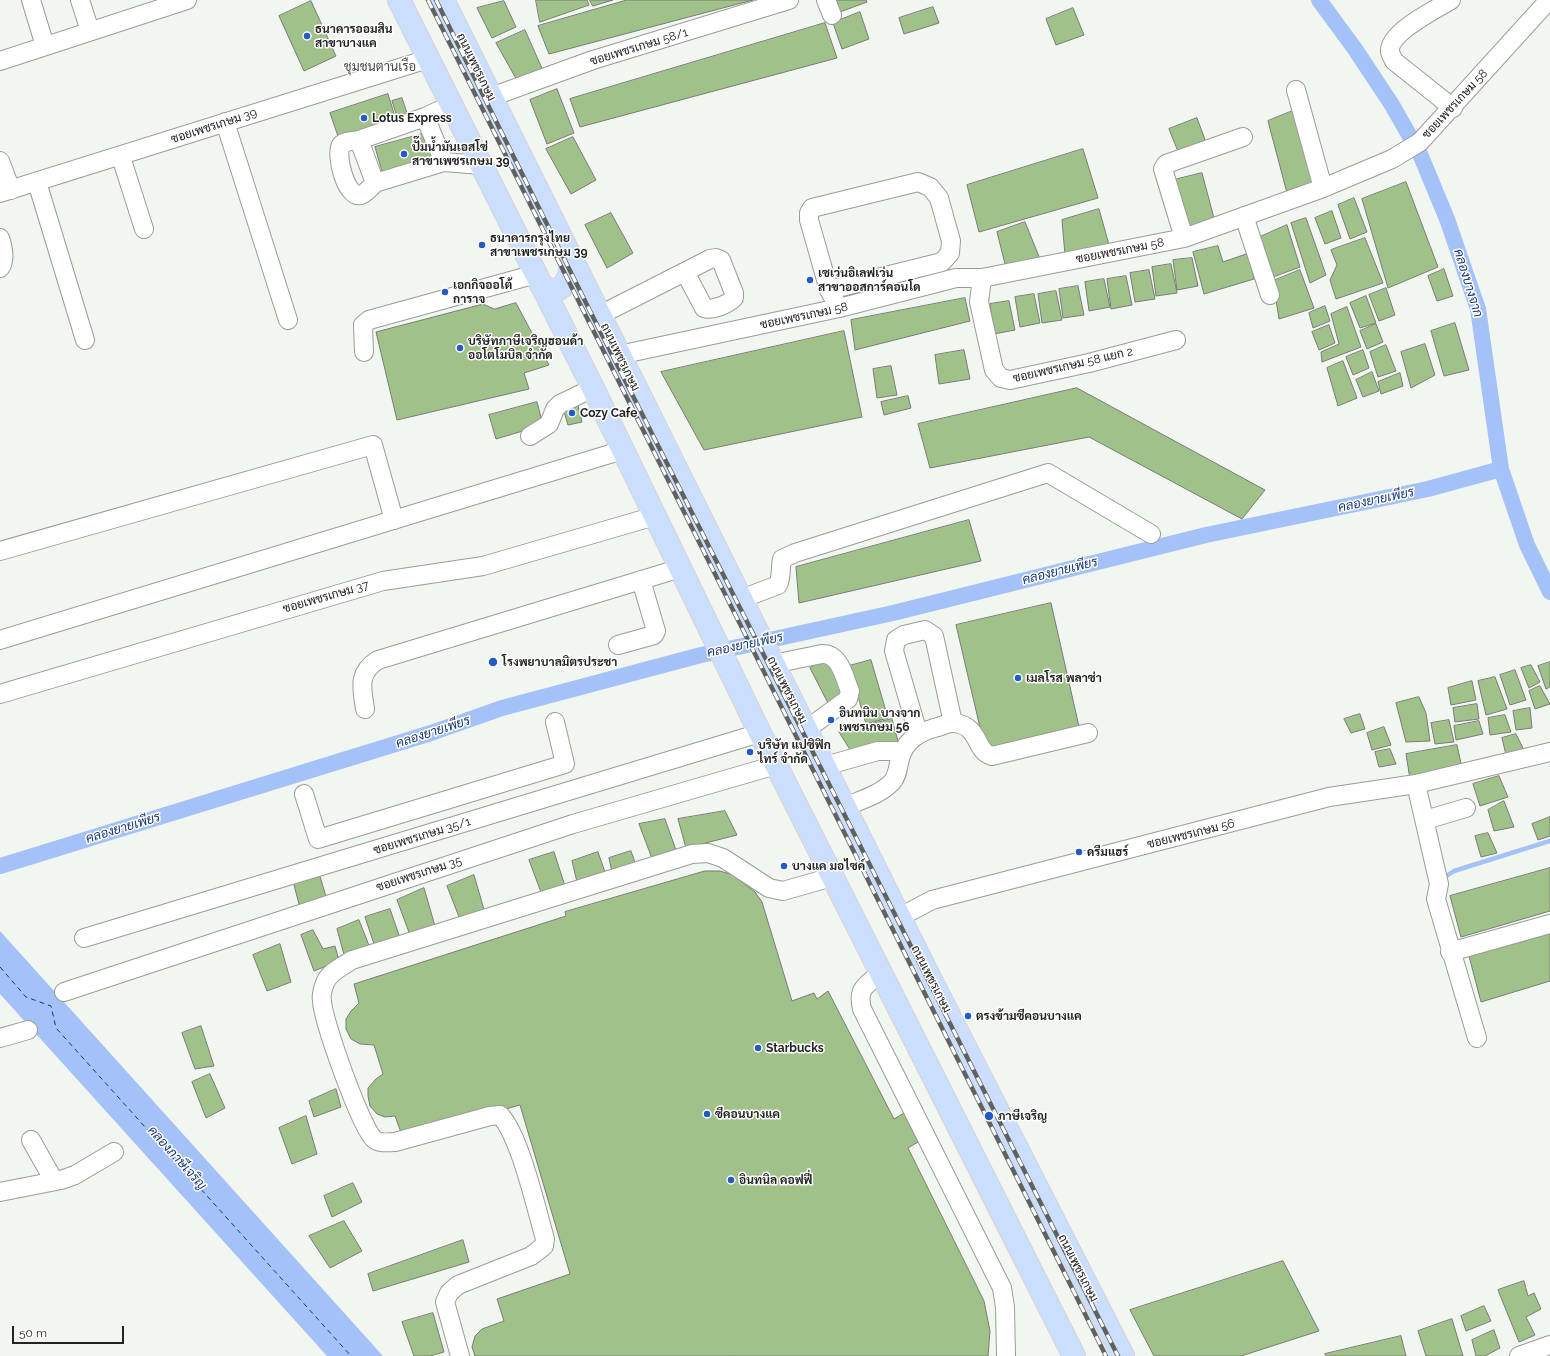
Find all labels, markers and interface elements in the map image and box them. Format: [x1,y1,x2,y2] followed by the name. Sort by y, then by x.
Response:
[315,22,392,50] place label: ธนาคารออมสิน สาขาบางแค
[588,25,690,69] street label: ซอยเพชรเกษม 58/1
[302,31,312,41] marker: ธนาคารออมสิน สาขาบางแค
[453,31,499,103] street label: ถนนเพชรเกษม
[344,59,416,75] district label: ชุมชนตานเรือ
[1419,66,1491,142] street label: ซอยเพชรเกษม 58
[169,105,259,147] street label: ซอยเพชรเกษม 39
[372,111,452,125] place label: Lotus Express
[359,113,369,123] marker: Lotus Express
[412,140,509,168] place label: ปั๊มน้ำมันเอสโซ่ สาขาเพชรเกษม 39
[399,149,409,159] marker: ปั๊มน้ำมันเอสโซ่ สาขาเพชรเกษม 39
[490,231,587,259] place label: ธนาคารกรุงไทย สาขาเพชรเกษม 39
[1075,235,1165,267] street label: ซอยเพชรเกษม 58
[477,240,487,250] marker: ธนาคารกรุงไทย สาขาเพชรเกษม 39
[1450,247,1486,319] water label: คลองบางจาก
[818,266,921,294] place label: เซเว่นอิเลฟเว่น สาขาออสการ์คอนโด
[805,275,815,285] marker: เซเว่นอิเลฟเว่น สาขาออสการ์คอนโด
[453,278,512,306] place label: เอกกิจออโต้ การาจ
[440,287,450,297] marker: เอกกิจออโต้ การาจ
[759,300,849,332] street label: ซอยเพชรเกษม 58
[597,321,643,393] street label: ถนนเพชรเกษม
[468,334,583,362] place label: บริษัทภาษีเจริญฮอนด้า ออโตโมบิล จำกัด
[455,343,465,353] marker: บริษัทภาษีเจริญฮอนด้า ออโตโมบิล จำกัด
[1012,344,1134,386] street label: ซอยเพชรเกษม 58 แยก 2
[580,406,637,420] place label: Cozy Cafe
[567,408,577,418] marker: Cozy Cafe
[1337,484,1415,516] water label: คลองยายเพียร
[1021,554,1099,588] water label: คลองยายเพียร
[281,578,371,616] street label: ซอยเพชรเกษม 37
[706,629,784,661] water label: คลองยายเพียร
[764,654,810,726] street label: ถนนเพชรเกษม
[502,655,617,669] place label: โรงพยาบาลมิตรประชา
[487,656,499,668] marker: โรงพยาบาลมิตรประชา
[1026,671,1102,685] place label: เมลโรส พลาซ่า
[1013,673,1023,683] marker: เมลโรส พลาซ่า
[839,706,920,734] place label: อินทนิน บางจาก เพชรเกษม 56
[394,713,472,751] water label: คลองยายเพียร
[826,715,836,725] marker: อินทนิน บางจาก เพชรเกษม 56
[758,738,831,766] place label: บริษัท แปซิฟิก ไทร์ จำกัด
[745,747,755,757] marker: บริษัท แปซิฟิก ไทร์ จำกัด
[84,809,162,847] water label: คลองยายเพียร
[372,814,472,858] street label: ซอยเพชรเกษม 35/1
[1146,816,1236,852] street label: ซอยเพชรเกษม 56
[1087,845,1128,859] place label: ดรีมแฮร์
[1074,847,1084,857] marker: ดรีมแฮร์
[375,853,463,895] street label: ซอยเพชรเกษม 35
[792,859,865,873] place label: บางแค มอไซค์
[779,861,789,871] marker: บางแค มอไซค์
[908,943,954,1015] street label: ถนนเพชรเกษม
[976,1009,1082,1023] place label: ตรงข้ามซีคอนบางแค
[963,1011,973,1021] marker: ตรงข้ามซีคอนบางแค
[766,1041,824,1055] place label: Starbucks
[753,1043,763,1053] marker: Starbucks
[715,1107,780,1121] place label: ซีคอนบางแค
[702,1109,712,1119] marker: ซีคอนบางแค
[998,1109,1047,1123] place label: ภาษีเจริญ
[983,1110,995,1122] marker: ภาษีเจริญ
[144,1123,210,1193] water label: คลองภาษีเจริญ
[739,1173,812,1187] place label: อินทนิล คอฟฟี่
[726,1175,736,1185] marker: อินทนิล คอฟฟี่
[1055,1232,1101,1304] street label: ถนนเพชรเกษม
[14,1318,126,1344] scale bar
[19,1326,47,1340] text: 50 m

